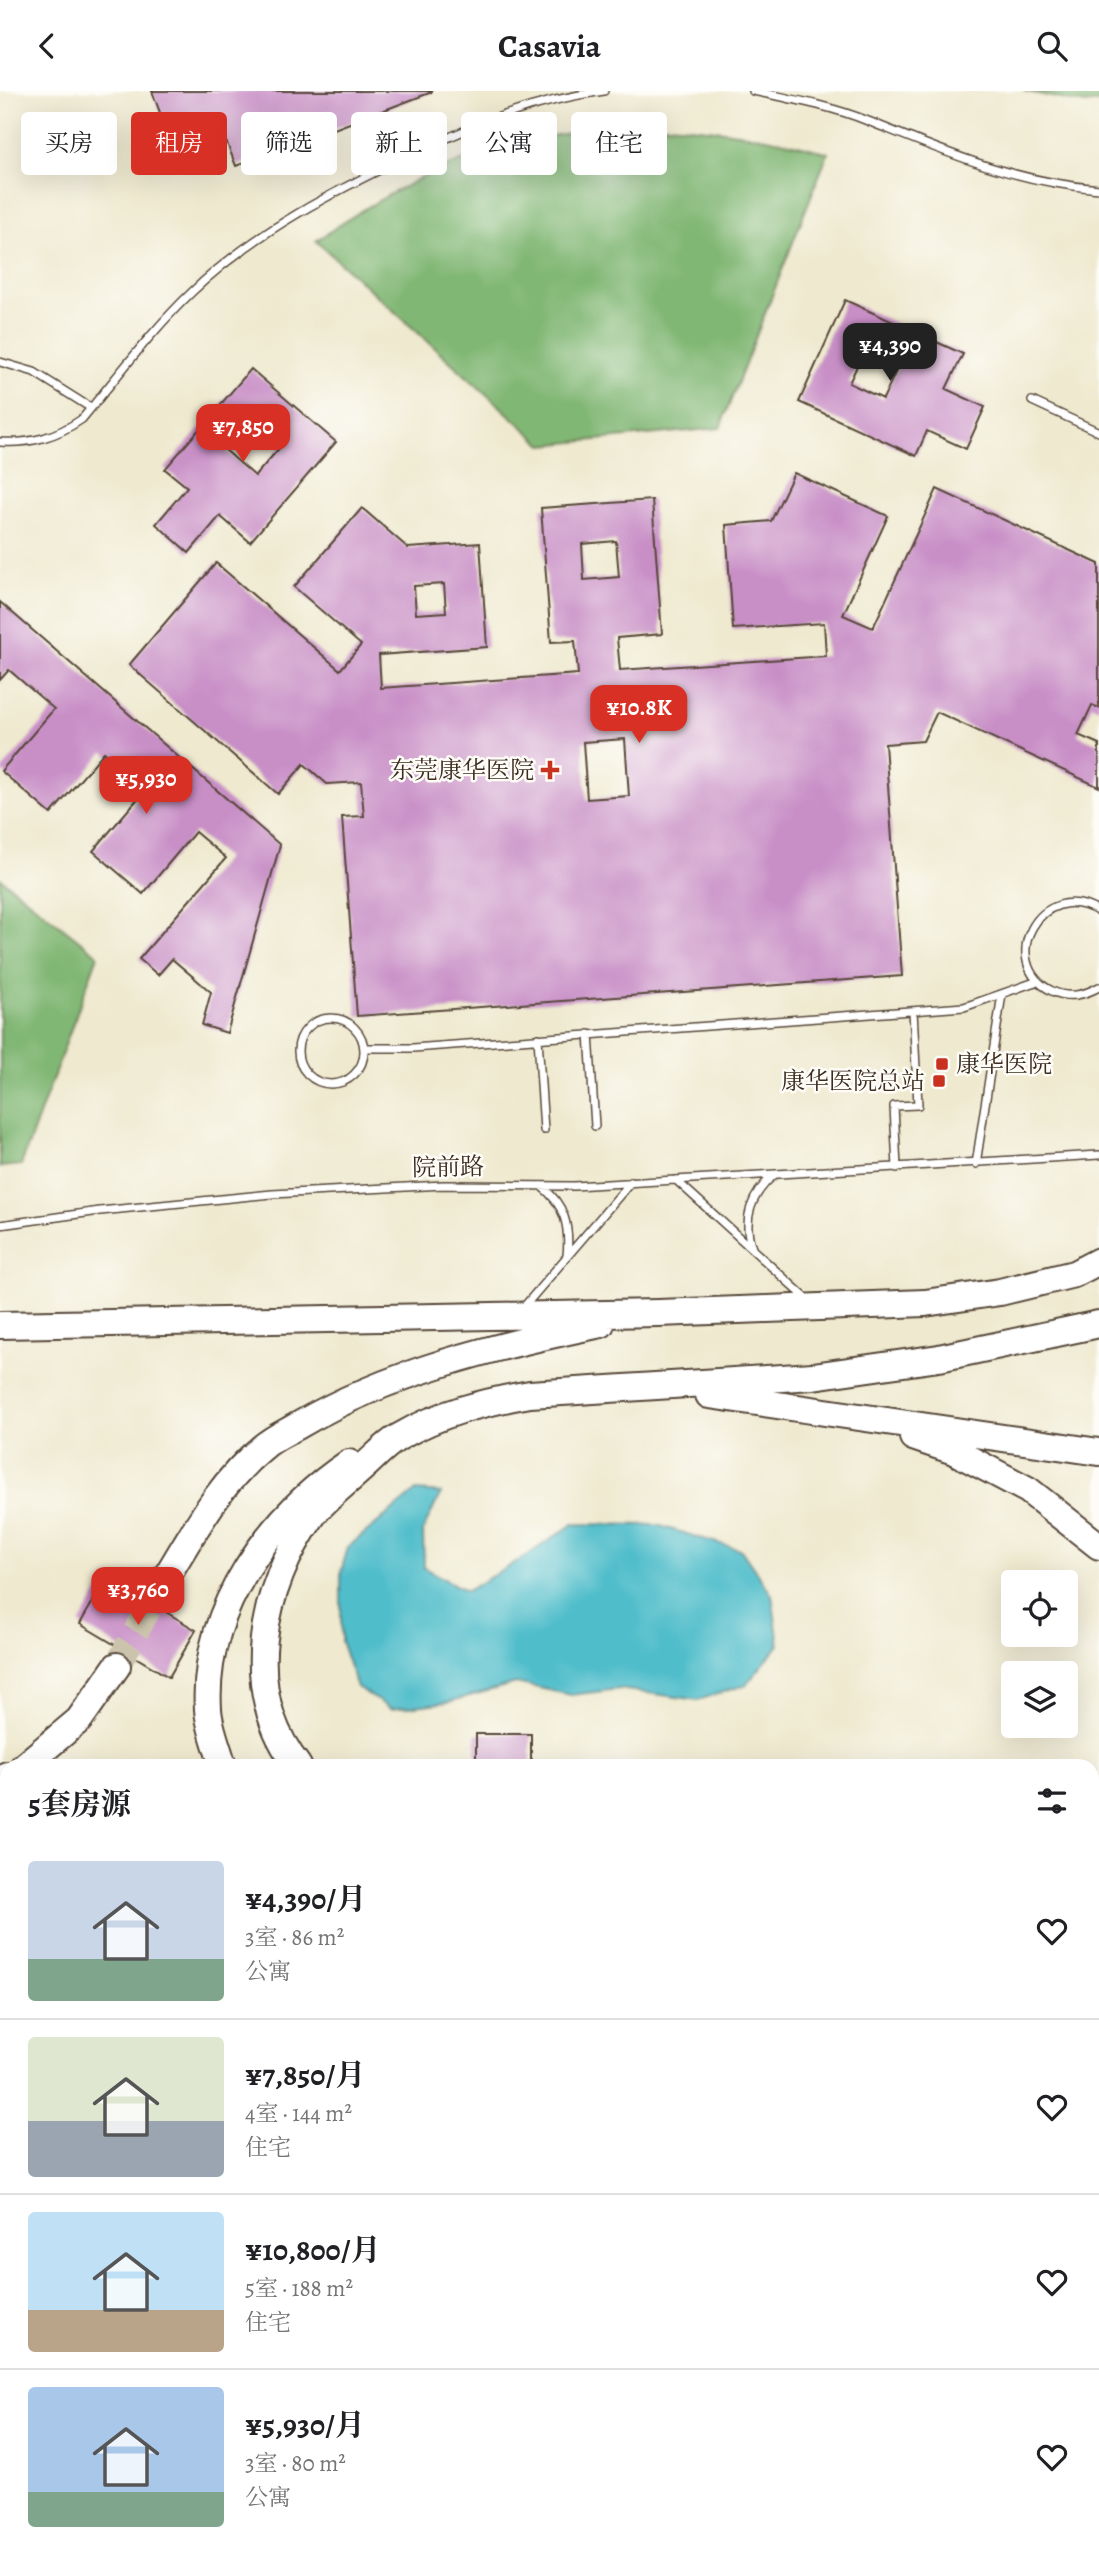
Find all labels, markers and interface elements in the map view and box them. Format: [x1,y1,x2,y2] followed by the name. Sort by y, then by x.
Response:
[498,24,601,68] text: Casavia
[28,27,66,65] icon: back
[1033,27,1071,65] icon: search
[21,112,117,175] chip: 买房
[131,112,227,175] chip: 租房
[241,112,337,175] chip: 筛选
[351,112,447,175] chip: 新上
[461,112,557,175] chip: 公寓
[571,112,667,175] chip: 住宅
[833,323,947,383] pin: ¥4,390
[859,330,921,361] text: ¥4,390
[186,405,300,464] pin: ¥7,850
[212,411,274,442] text: ¥7,850
[582,685,696,745] pin: ¥10.8K
[606,692,672,723] text: ¥10.8K
[390,754,534,786] place label: 东莞康华医院
[89,757,203,816] pin: ¥5,930
[540,760,560,780] marker: 东莞康华医院
[115,763,177,794] text: ¥5,930
[956,1048,1052,1080] place label: 康华医院
[934,1056,950,1072] marker: 康华医院
[781,1065,925,1097] place label: 康华医院总站
[931,1073,947,1089] marker: 康华医院总站
[412,1150,484,1184] street label: 院前路
[81,1567,195,1627] pin: ¥3,760
[1001,1570,1078,1738] map controls
[1001,1570,1078,1647] button: locate
[107,1574,169,1605] text: ¥3,760
[1001,1661,1078,1738] button: layers
[1033,1782,1071,1820] icon: filters
[28,1784,131,1824] text: 5套房源
[245,1879,366,1919] text: ¥4,390/月
[84,1889,168,1973] icon: home
[1033,1912,1071,1950] icon: heart
[245,1922,344,1953] text: 3室 · 86 m²
[245,1956,291,1987] text: 公寓
[245,2055,365,2095] text: ¥7,850/月
[84,2065,168,2149] icon: home
[1033,2088,1071,2126] icon: heart
[245,2098,352,2129] text: 4室 · 144 m²
[245,2132,291,2163] text: 住宅
[245,2230,381,2270] text: ¥10,800/月
[84,2240,168,2324] icon: home
[1033,2263,1071,2301] icon: heart
[245,2273,353,2304] text: 5室 · 188 m²
[245,2307,291,2338] text: 住宅
[245,2405,365,2445] text: ¥5,930/月
[84,2415,168,2499] icon: home
[1033,2438,1071,2476] icon: heart
[245,2448,346,2479] text: 3室 · 80 m²
[245,2482,291,2513] text: 公寓

